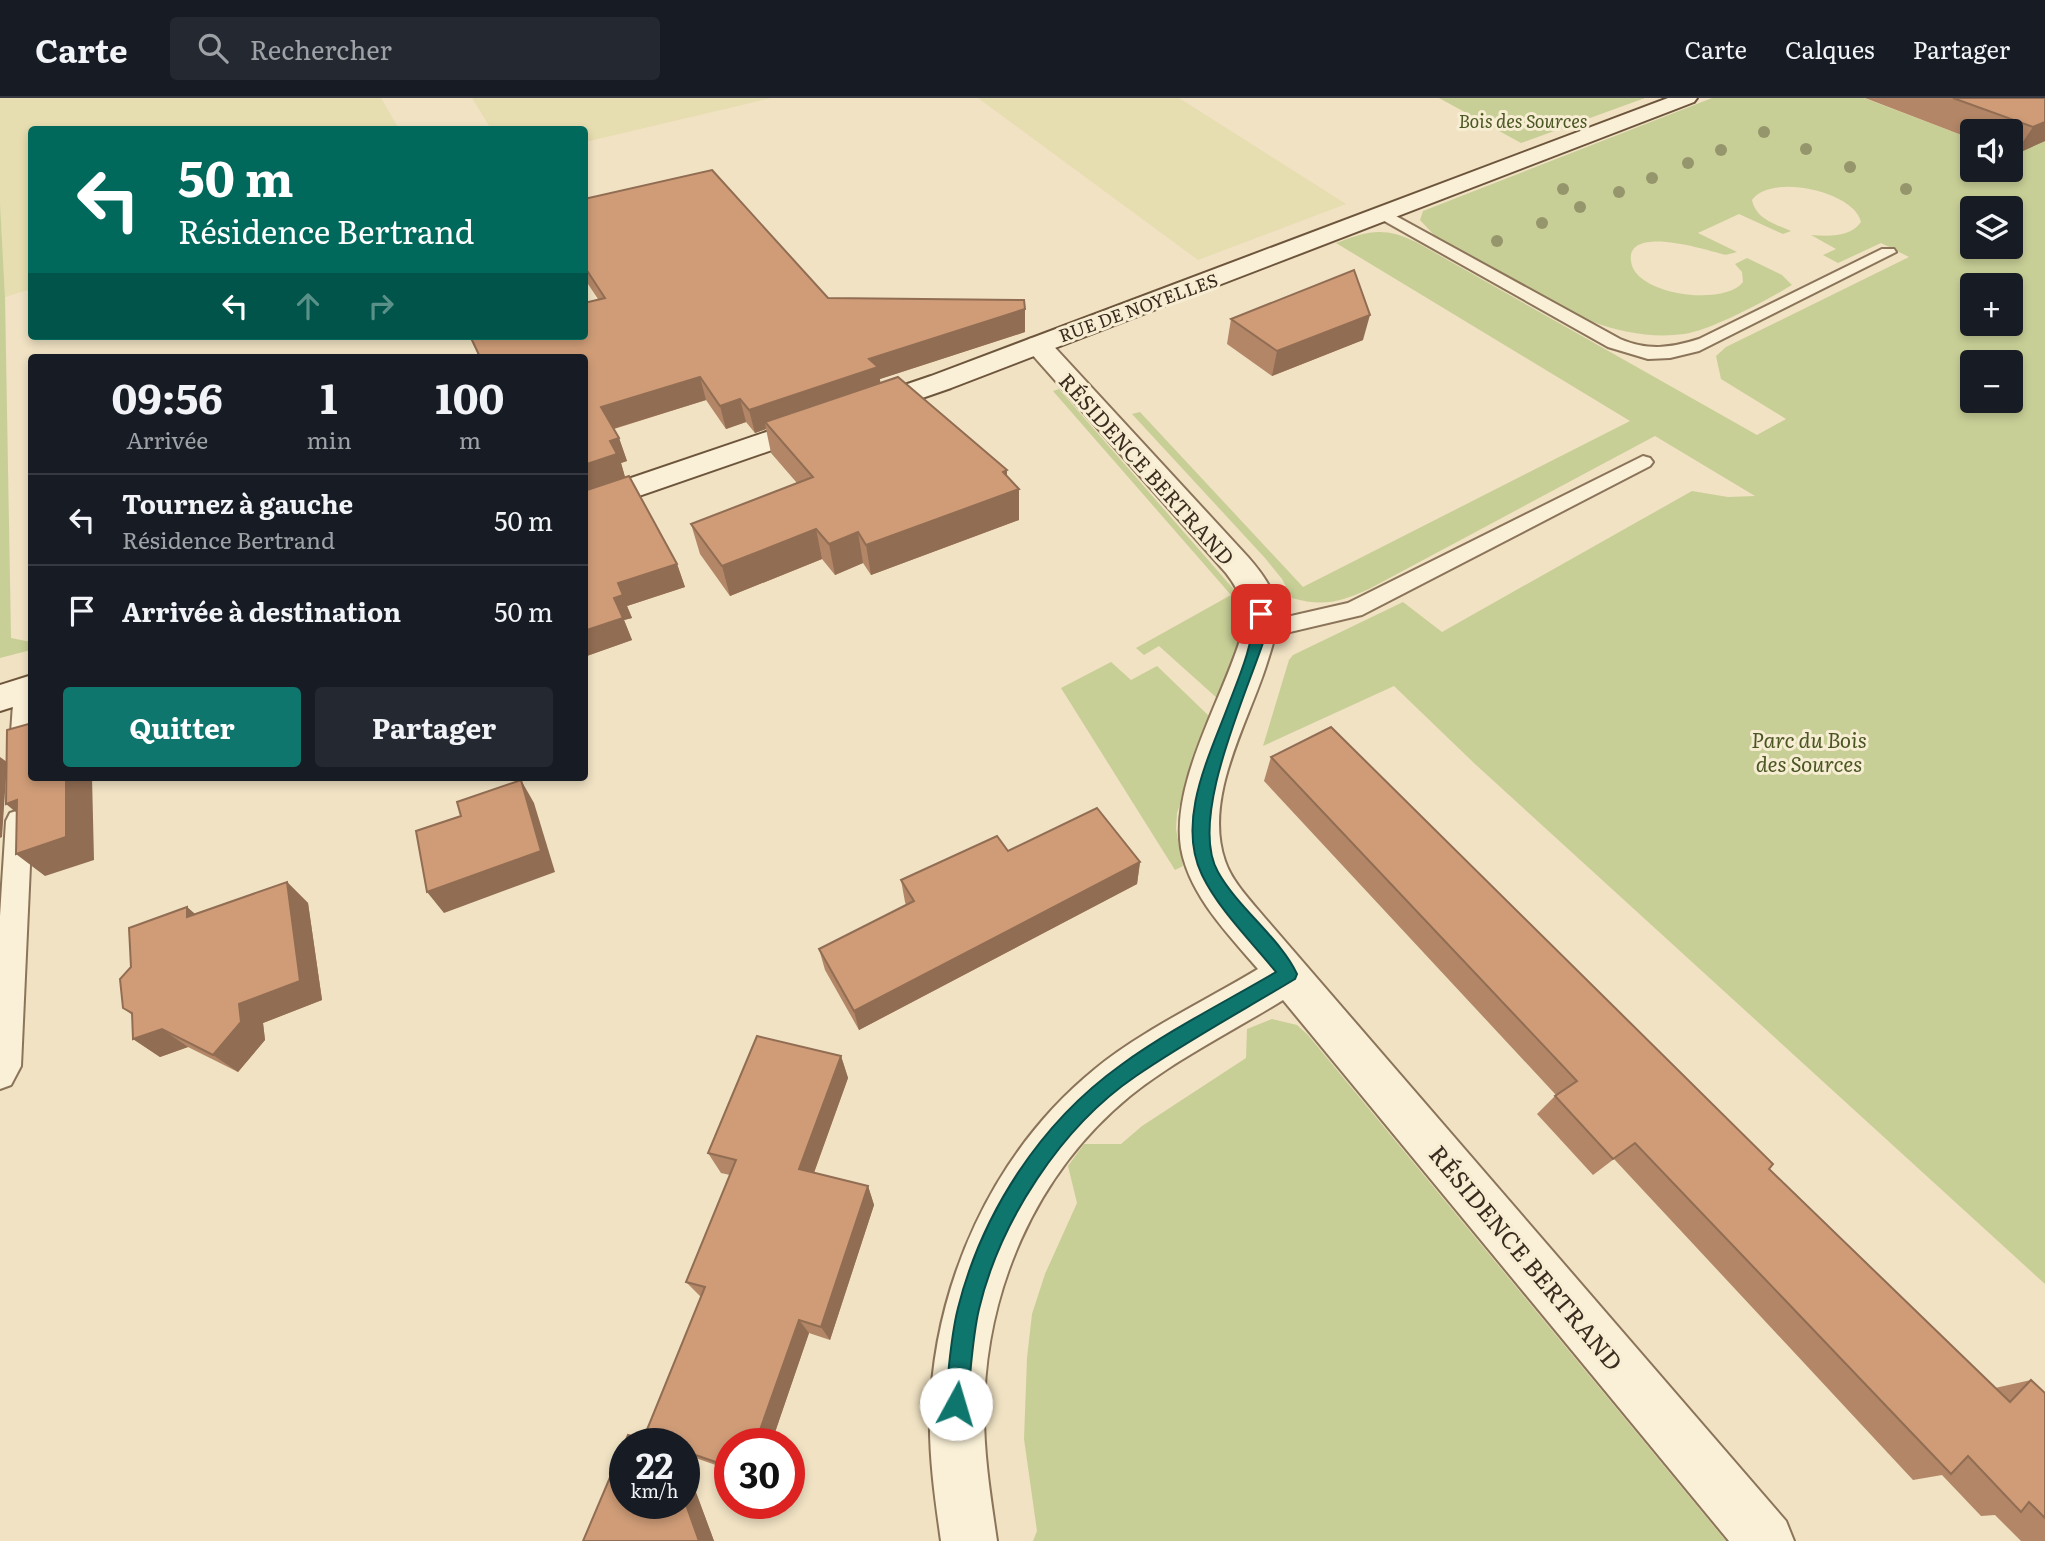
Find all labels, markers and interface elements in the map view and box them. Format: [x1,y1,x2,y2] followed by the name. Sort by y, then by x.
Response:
[170,17,660,80] search box
[35,24,128,73] text: Carte
[194,29,232,67] icon: search
[250,29,392,68] text: Rechercher
[1684,31,1747,66] text: Carte
[1785,31,1875,66] text: Calques
[1913,31,2010,66] text: Partager
[1458,107,1588,134] park label: Bois des Sources
[1960,119,2023,413] map controls
[1960,119,2023,182] button: sound
[178,139,294,212] text: 50 m
[63,154,154,245] icon: left
[1960,196,2023,259] button: layers
[178,206,474,254] text: Résidence Bertrand
[1055,266,1221,348] street label: RUE DE NOYELLES
[1960,273,2023,336] button: +
[216,287,254,325] icon: left
[289,287,327,325] icon: ahead
[362,287,400,325] icon: right
[1960,350,2023,413] button: −
[112,365,223,427] text: 09:56
[320,365,338,427] text: 1
[435,365,504,427] text: 100
[1053,365,1243,571] street label: RÉSIDENCE BERTRAND
[126,422,208,456] text: Arrivée
[306,422,352,456] text: min
[459,422,481,456] text: m
[122,483,353,522] text: Tournez à gauche
[494,500,553,539] text: 50 m
[63,501,101,539] icon: left
[122,522,335,556] text: Résidence Bertrand
[1231,584,1291,644] pin
[122,591,401,630] text: Arrivée à destination
[494,591,553,630] text: 50 m
[63,592,101,630] icon: arrive
[1242,595,1280,633] icon: arrive
[63,687,301,767] button: Quitter
[315,687,553,767] button: Partager
[1751,723,1867,778] park label: Parc du Bois des Sources
[1422,1137,1632,1377] street label: RÉSIDENCE BERTRAND
[919,1367,993,1441] position arrow
[714,1428,805,1519] speed limit sign: 30
[636,1438,673,1490] text: 22
[631,1477,678,1504] text: km/h

